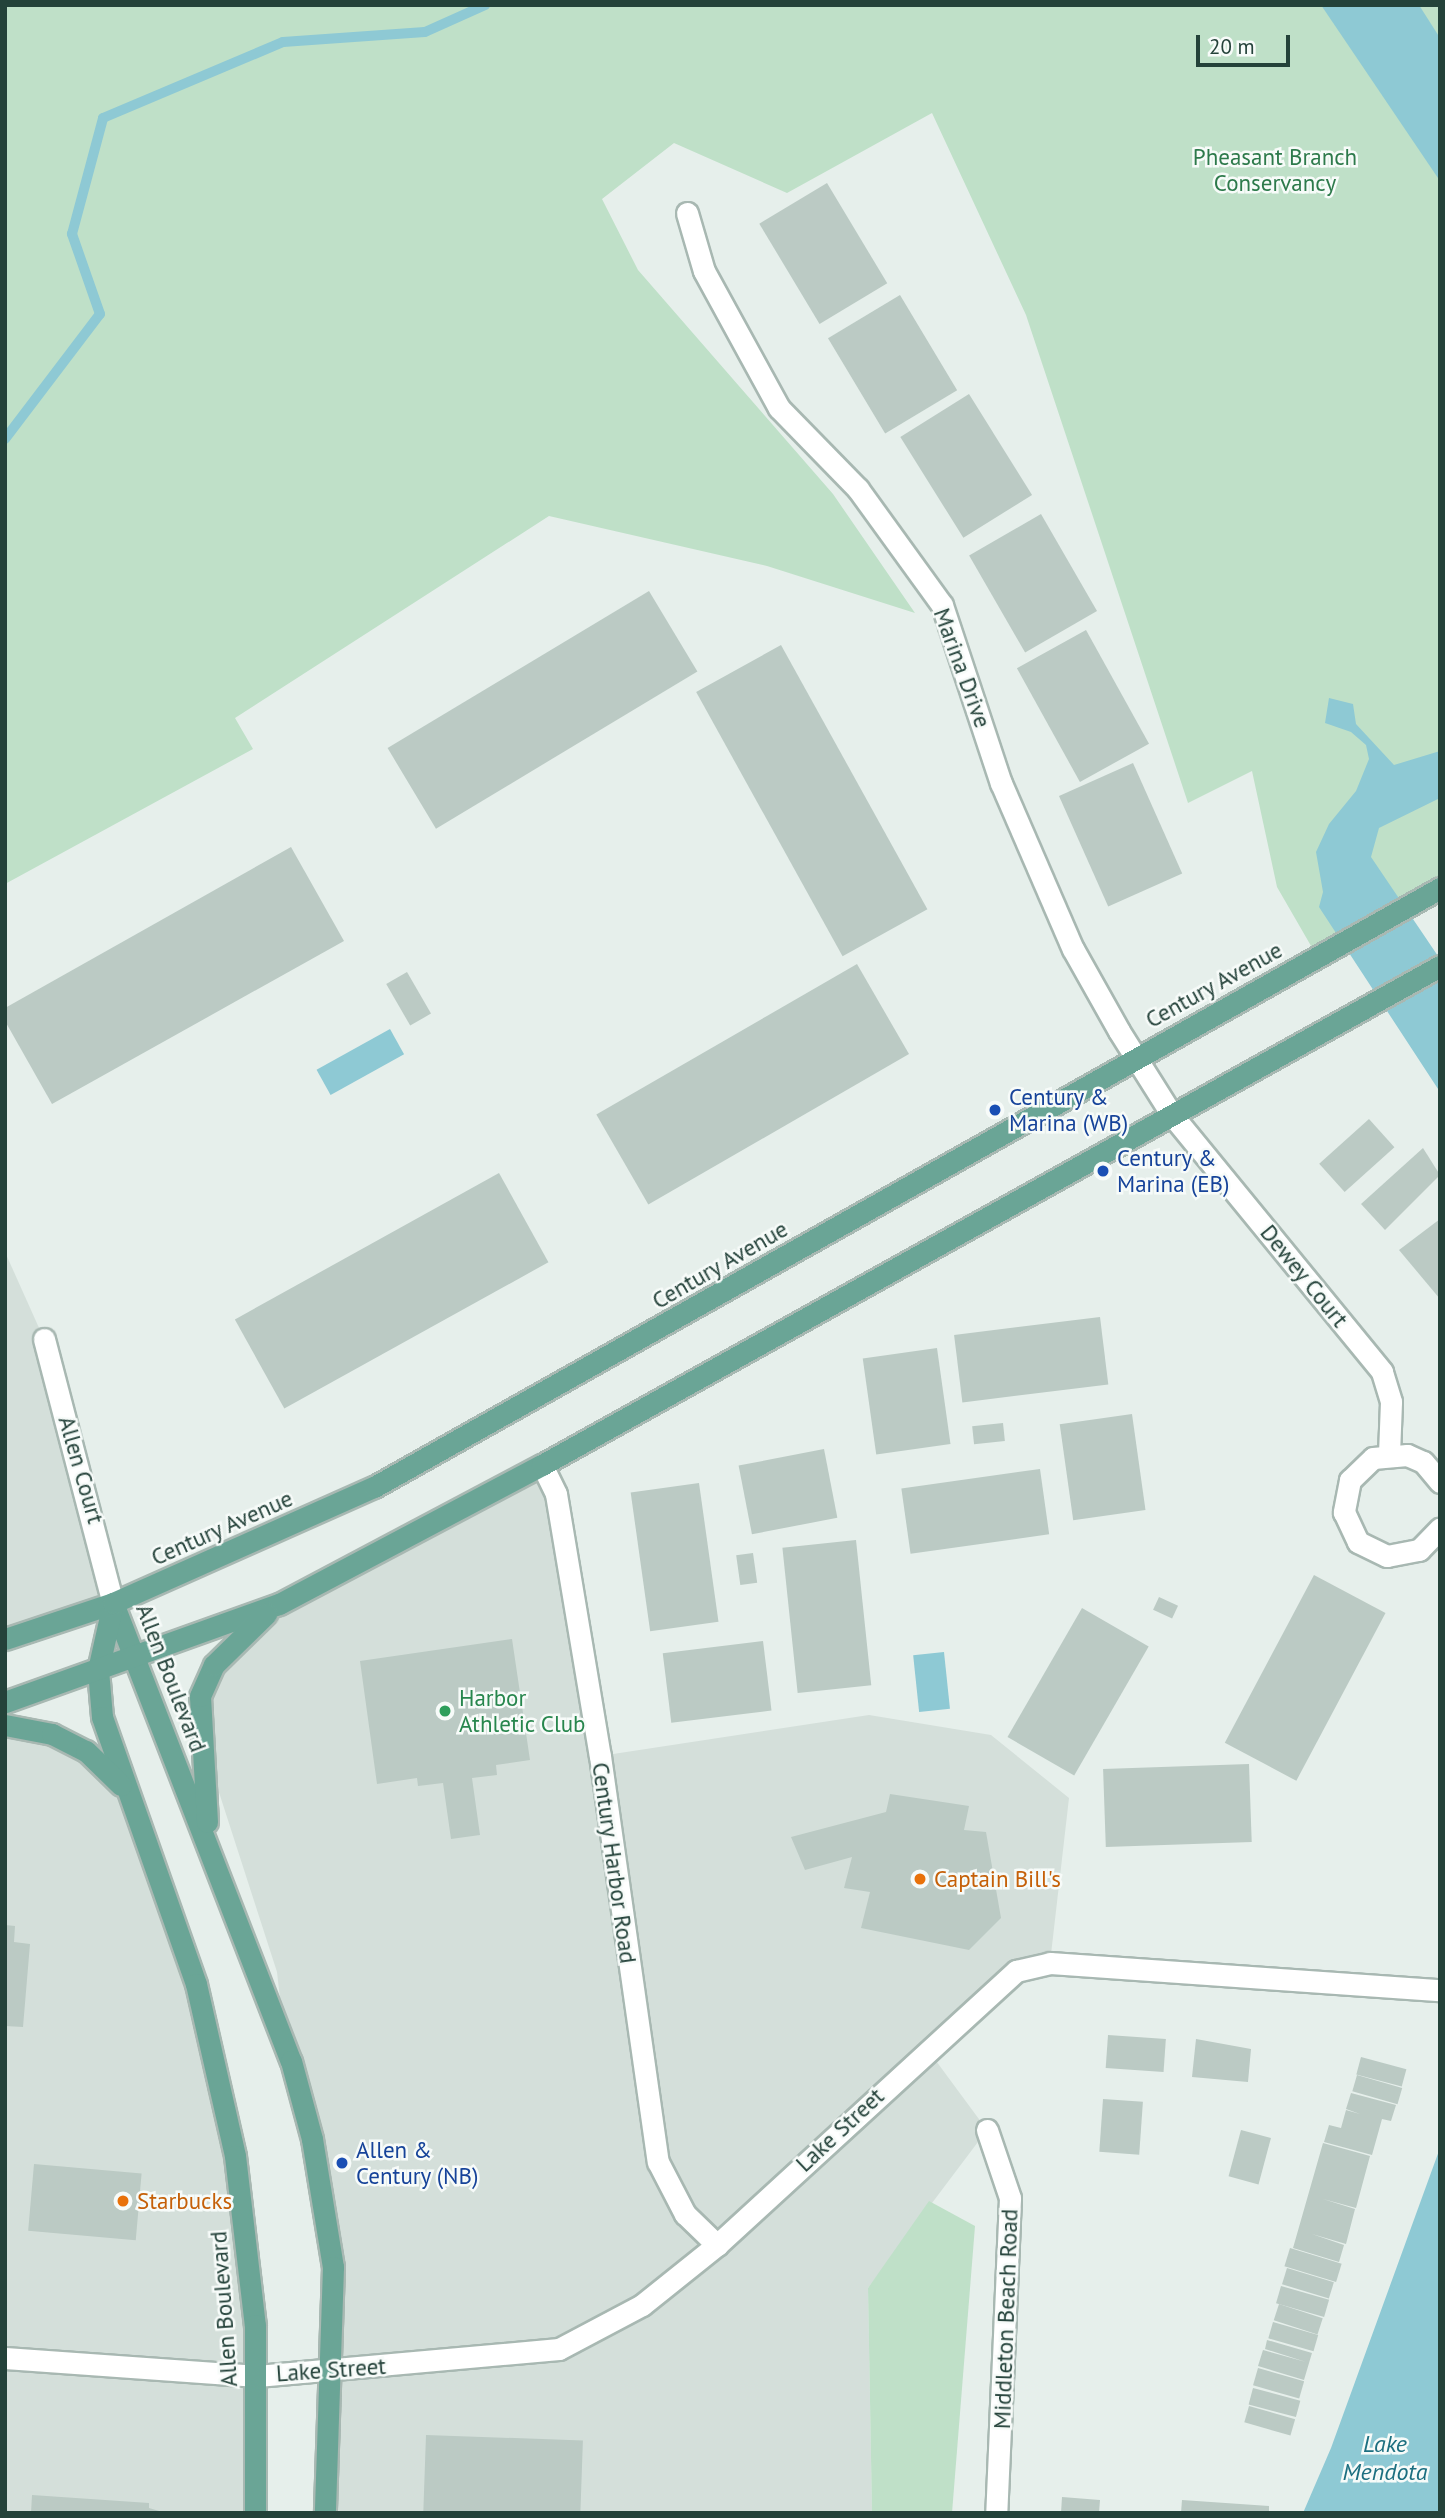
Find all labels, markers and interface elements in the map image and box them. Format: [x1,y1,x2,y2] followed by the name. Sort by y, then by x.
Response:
[1200,21,1294,65] scale bar
[1209,33,1255,60] text: 20 m
[1193,143,1357,197] park label: Pheasant Branch Conservancy
[928,604,996,732] street label: Marina Drive
[1140,936,1288,1034] street label: Century Avenue
[1009,1083,1128,1137] place label: Century & Marina (WB)
[987,1102,1003,1118] marker: Century & Marina (WB)
[1117,1144,1229,1198] place label: Century & Marina (EB)
[1095,1163,1111,1179] marker: Century & Marina (EB)
[647,1215,793,1315] street label: Century Avenue
[1254,1219,1354,1333] street label: Dewey Court
[52,1413,110,1527] street label: Allen Court
[146,1484,298,1572] street label: Century Avenue
[130,1600,212,1756] street label: Allen Boulevard
[459,1684,586,1738] place label: Harbor Athletic Club
[437,1703,453,1719] marker: Harbor Athletic Club
[586,1760,642,1966] street label: Century Harbor Road
[934,1865,1061,1893] place label: Captain Bill's
[912,1871,928,1887] marker: Captain Bill's
[790,2082,890,2178] street label: Lake Street
[356,2136,479,2190] place label: Allen & Century (NB)
[334,2155,350,2171] marker: Allen & Century (NB)
[137,2187,232,2215] place label: Starbucks
[115,2193,131,2209] marker: Starbucks
[988,2208,1024,2430] street label: Middleton Beach Road
[205,2230,243,2388] street label: Allen Boulevard
[275,2352,387,2388] street label: Lake Street
[1342,2430,1428,2486] water label: Lake Mendota

